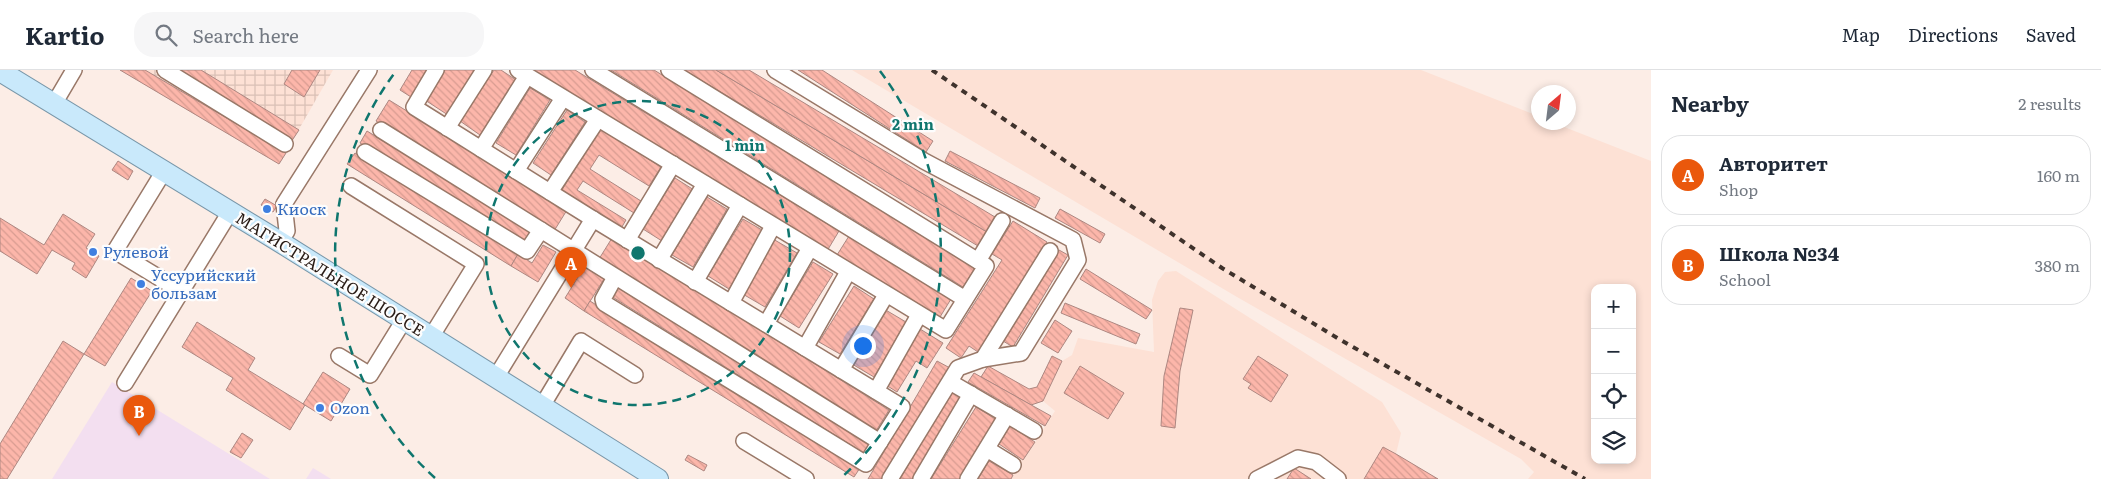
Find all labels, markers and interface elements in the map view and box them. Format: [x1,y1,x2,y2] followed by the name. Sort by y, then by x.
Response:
[134,12,484,57] search box
[25,17,104,52] text: Kartio
[152,21,180,49] icon: search
[192,21,299,49] text: Search here
[1842,21,1880,48] text: Map
[1908,21,1998,48] text: Directions
[2026,21,2076,48] text: Saved
[1531,85,1576,130] north arrow
[1671,87,1749,118] text: Nearby
[2018,91,2081,115] text: 2 results
[892,112,935,135] text: 2 min
[725,133,766,156] text: 1 min
[1719,149,1828,177] text: Авторитет
[1682,163,1694,187] text: A
[2037,163,2080,187] text: 160 m
[1719,177,1758,201] text: Shop
[277,196,327,220] place label: Киоск
[261,203,273,215] marker: Киоск
[232,205,430,341] street label: МАГИСТРАЛЬНОЕ ШОССЕ
[103,239,169,263] place label: Рулевой
[1719,239,1839,267] text: Школа №34
[629,244,647,262] centre of rings
[87,246,99,258] marker: Рулевой
[555,247,587,288] pin: A
[1682,253,1694,277] text: B
[2035,253,2080,277] text: 380 m
[151,262,256,304] place label: Уссурийский бользам
[1719,267,1771,291] text: School
[135,278,147,290] marker: Уссурийский бользам
[1591,284,1636,464] map controls
[1591,284,1636,329] button: +
[1591,329,1636,374] button: −
[850,333,876,359] your location
[1591,374,1636,419] button: locate
[123,395,155,436] pin: B
[330,395,370,419] place label: Ozon
[314,402,326,414] marker: Ozon
[1591,419,1636,464] button: layers

